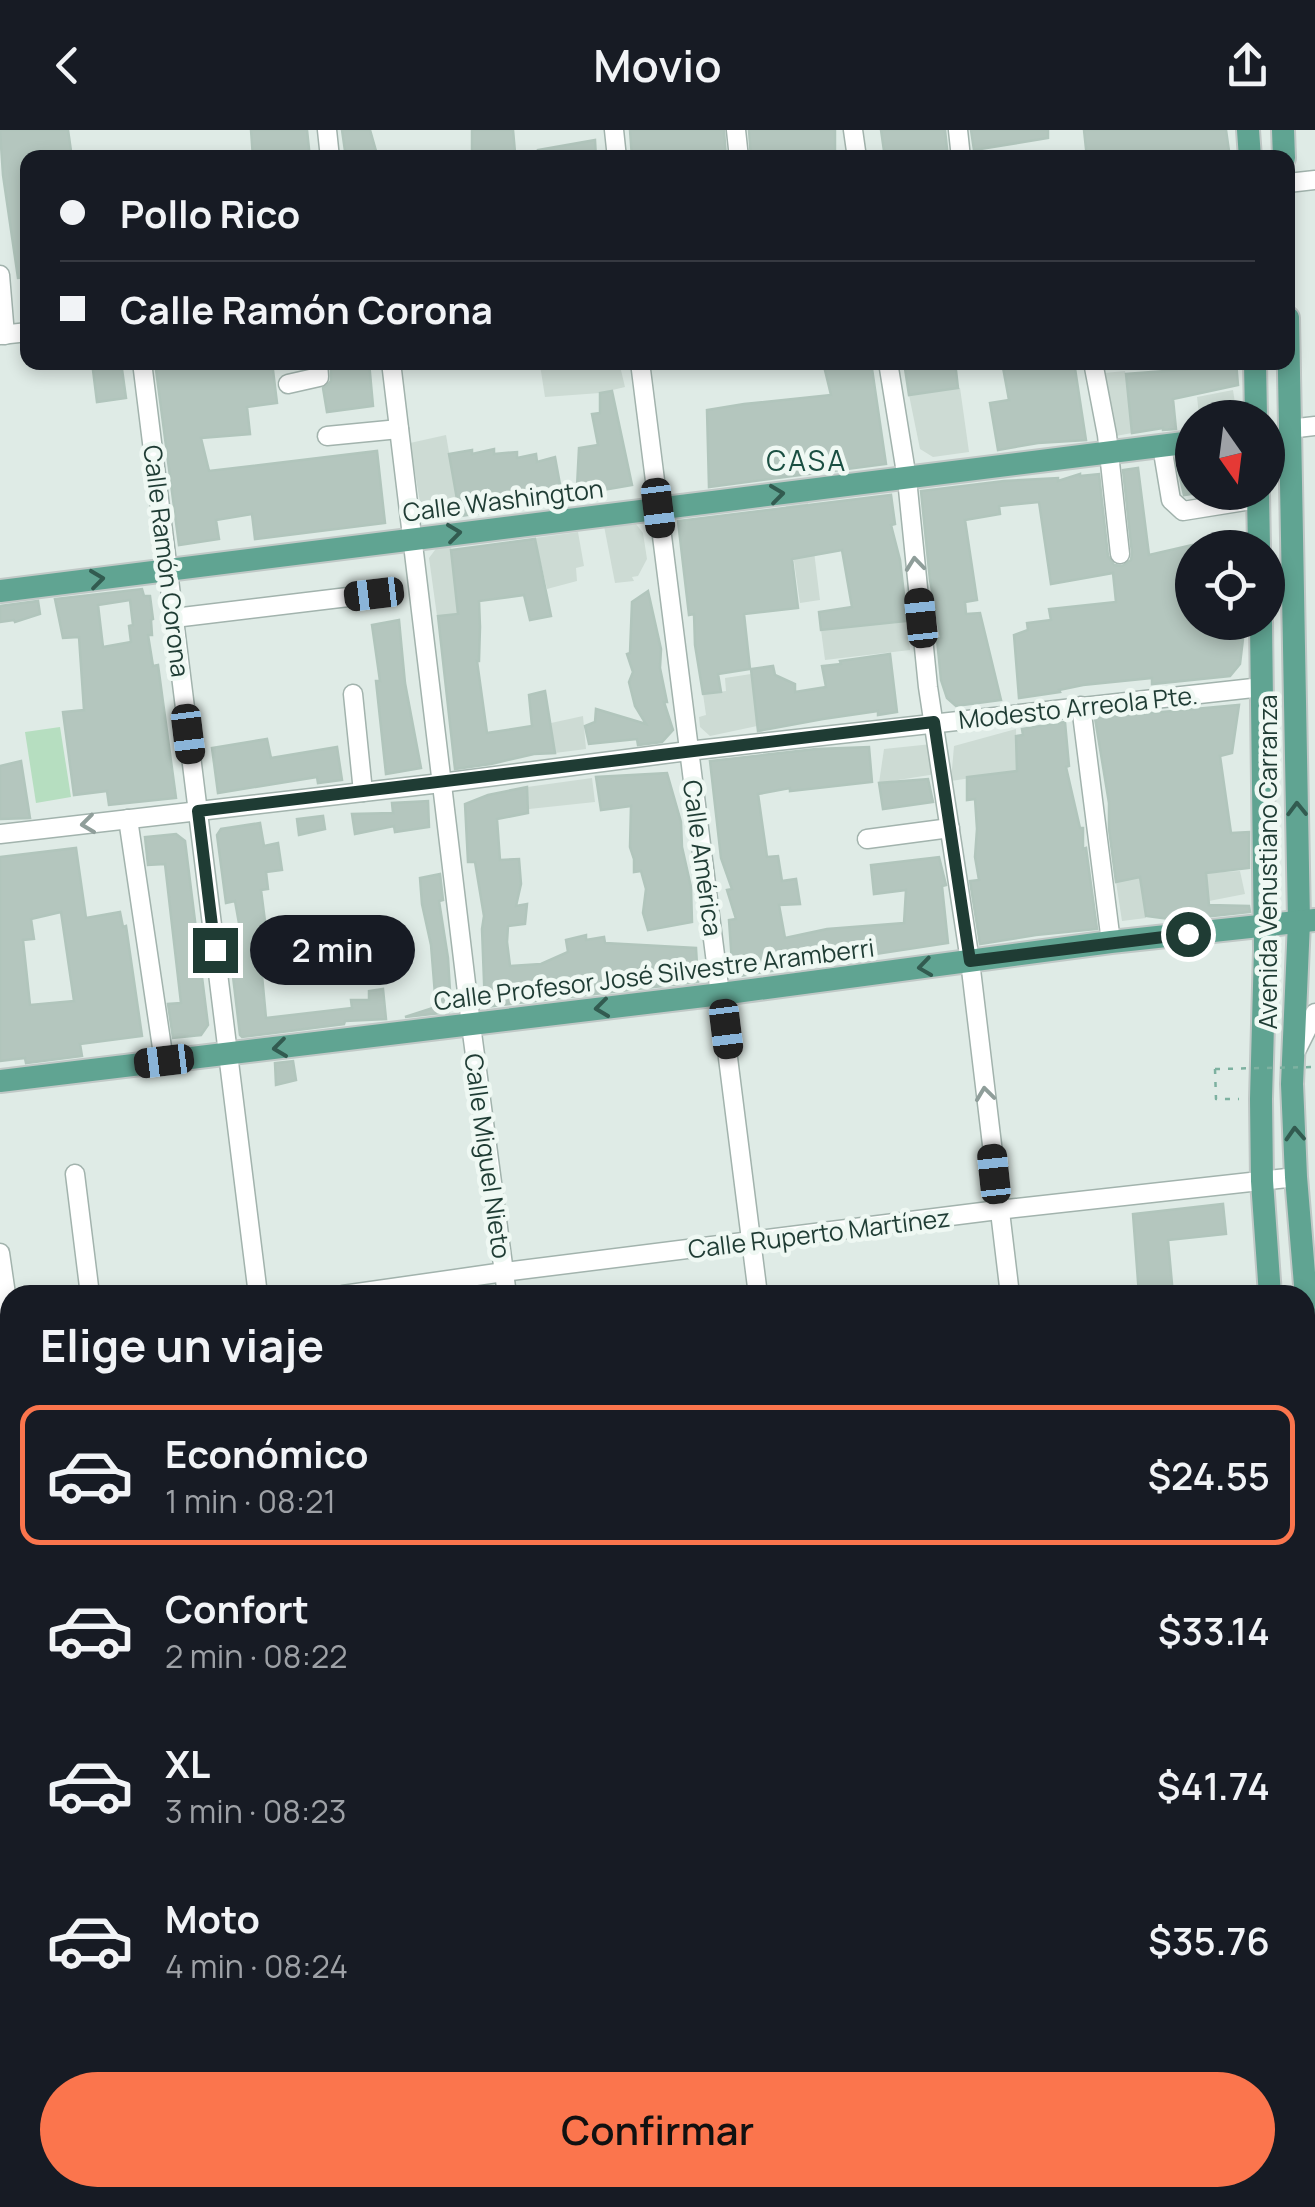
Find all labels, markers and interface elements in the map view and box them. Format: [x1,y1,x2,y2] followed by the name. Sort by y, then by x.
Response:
[593,34,722,96] text: Movio
[40,38,95,93] icon: back
[1220,38,1275,93] icon: share
[120,187,300,239] text: Pollo Rico
[120,283,493,335] text: Calle Ramón Corona
[1175,400,1285,510] north arrow
[1175,400,1285,640] map controls
[766,441,848,479] district label: CASA
[135,443,199,679] street label: Calle Ramón Corona
[401,470,605,530] street label: Calle Washington
[639,476,677,540] car
[769,484,785,505] one-way arrow
[446,524,462,545] one-way arrow
[1175,530,1285,640] button: locate
[905,555,927,571] one-way arrow
[89,569,105,590] one-way arrow
[342,575,406,613] car
[903,587,939,649] car
[957,677,1199,737] street label: Modesto Arreola Pte.
[1250,694,1285,1030] street label: Avenida Venustiano Carranza
[169,702,207,766] car
[675,778,731,938] street label: Calle América
[1286,800,1307,816] one-way arrow
[79,812,96,833] one-way arrow
[1166,912,1211,957] route start
[250,915,415,985] callout: 2 min
[193,928,238,973] route end
[292,928,373,972] text: 2 min
[432,930,876,1018] street label: Calle Profesor José Silvestre Aramberri
[916,955,933,976] one-way arrow
[594,997,611,1018] one-way arrow
[707,997,745,1061] car
[271,1037,287,1058] one-way arrow
[132,1042,196,1080] car
[456,1051,520,1261] street label: Calle Miguel Nieto
[975,1086,996,1102] one-way arrow
[1284,1125,1305,1141] one-way arrow
[976,1143,1012,1205] car
[686,1200,952,1266] street label: Calle Ruperto Martínez
[40,1314,324,1376] text: Elige un viaje
[165,1427,369,1479] text: Económico
[45,1430,135,1520] icon: car
[1148,1449,1270,1501] text: $24.55
[165,1479,336,1523] text: 1 min · 08:21
[165,1582,309,1634] text: Confort
[45,1585,135,1675] icon: car
[1158,1604,1270,1656] text: $33.14
[165,1634,347,1678] text: 2 min · 08:22
[165,1737,210,1789] text: XL
[45,1740,135,1830] icon: car
[1157,1759,1270,1811] text: $41.74
[165,1789,346,1833] text: 3 min · 08:23
[165,1892,260,1944] text: Moto
[45,1895,135,1985] icon: car
[1148,1914,1270,1966] text: $35.76
[165,1944,348,1988] text: 4 min · 08:24
[40,2072,1275,2187] button: Confirmar

